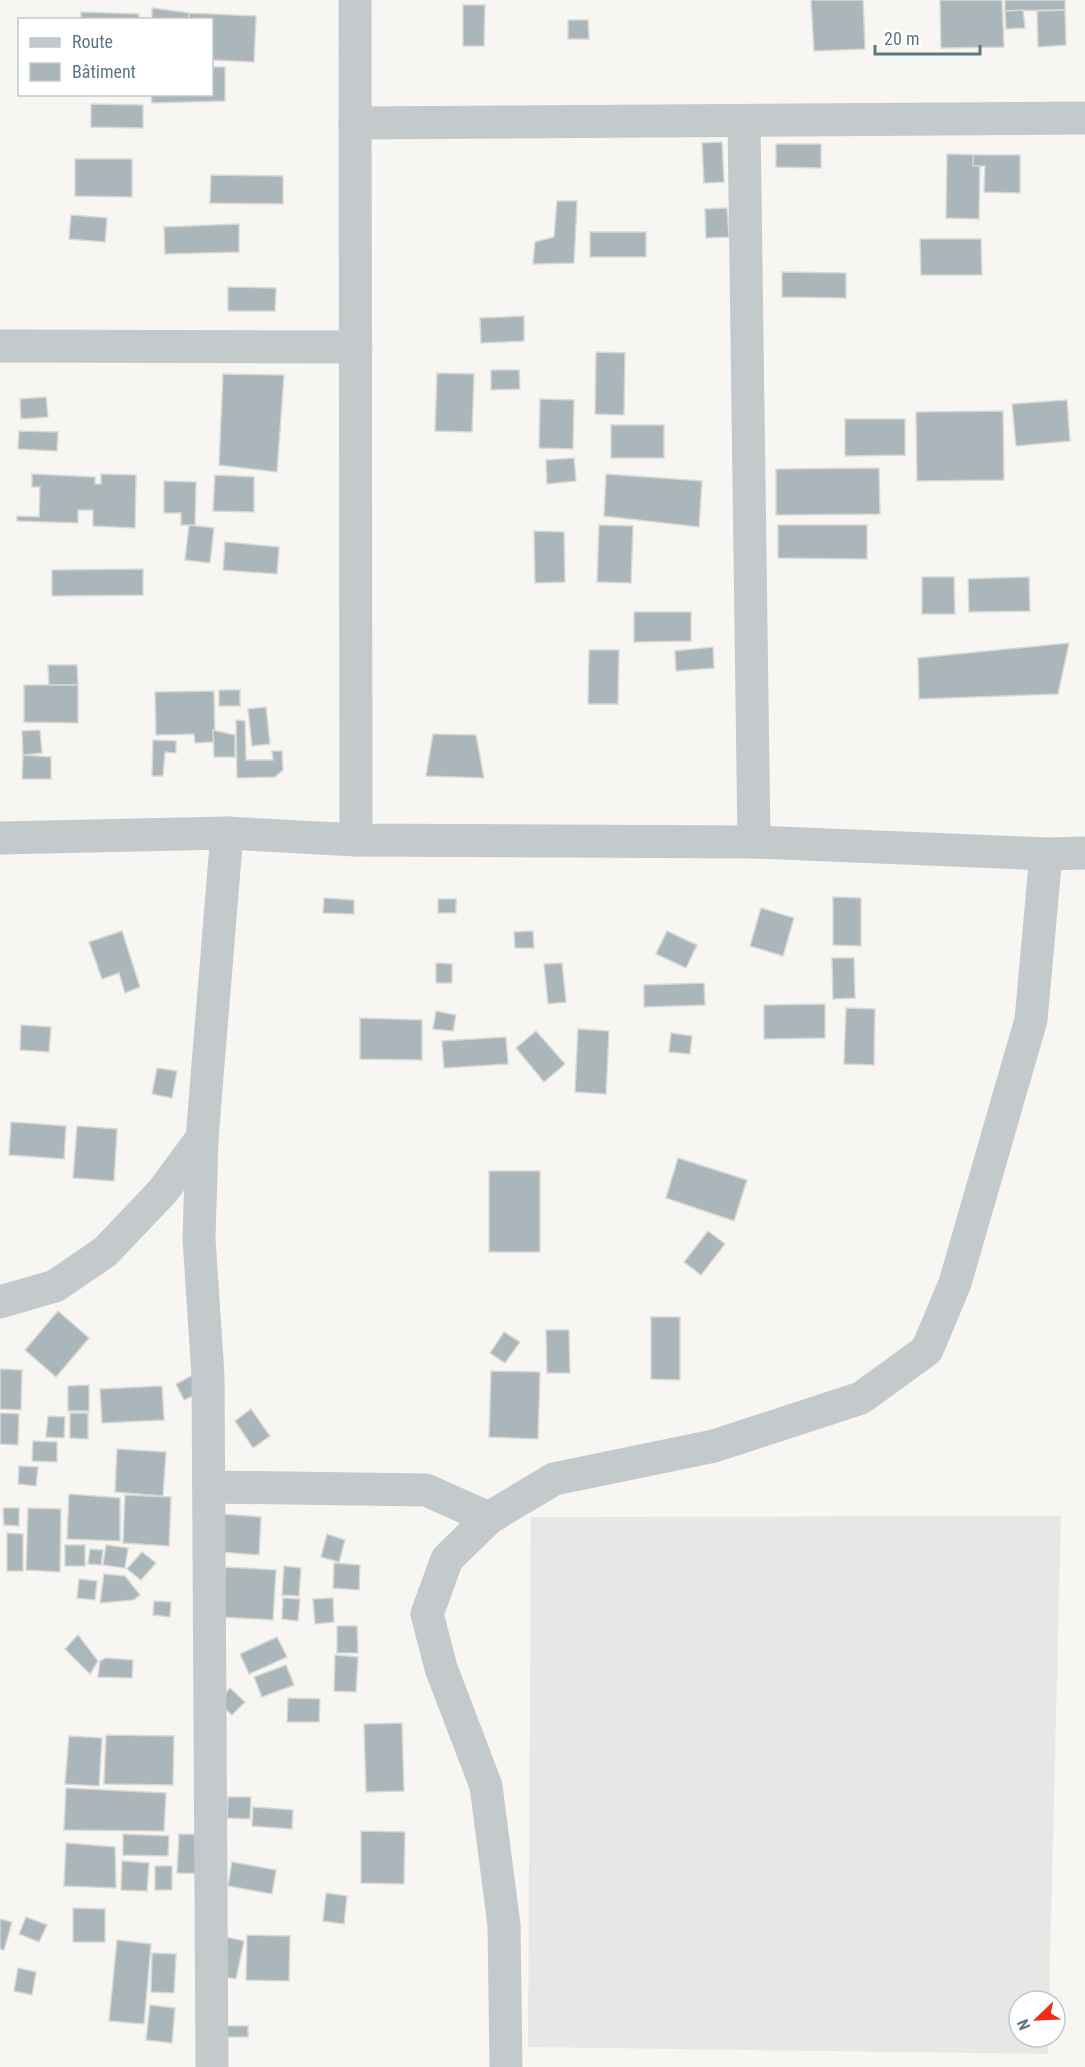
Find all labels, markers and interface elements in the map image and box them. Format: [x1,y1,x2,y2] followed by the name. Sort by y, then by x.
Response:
[18,18,213,96] legend
[875,18,980,56] scale bar
[884,28,919,49] text: 20 m
[72,31,113,52] text: Route
[72,61,136,82] text: Bâtiment
[1007,1989,1067,2049] north arrow
[1013,2016,1034,2033] text: N

